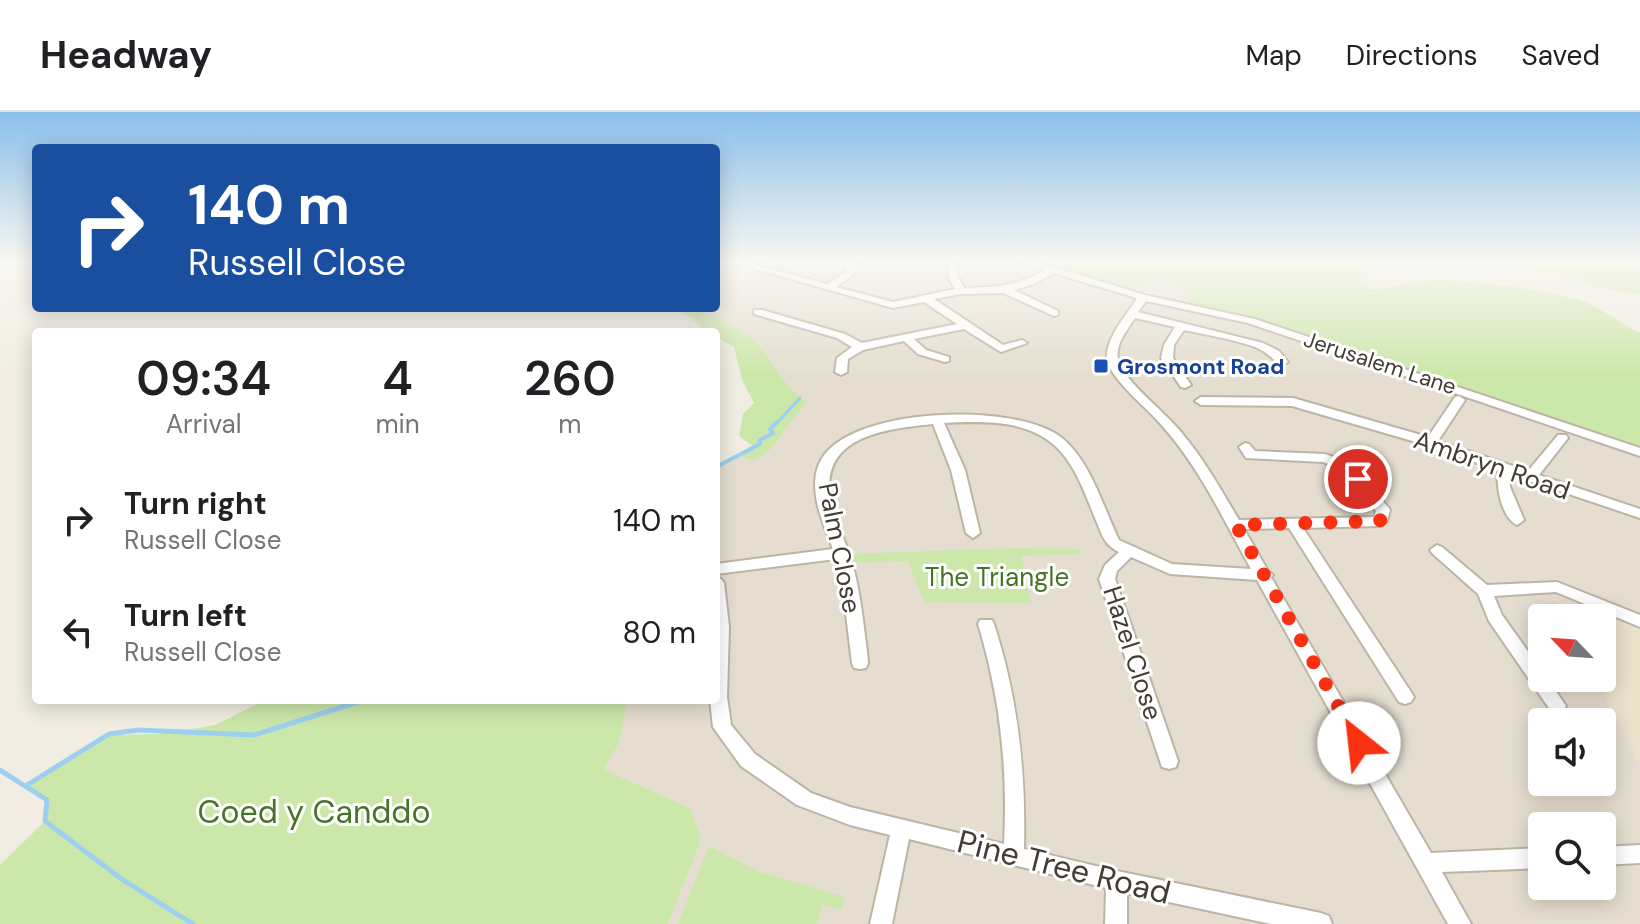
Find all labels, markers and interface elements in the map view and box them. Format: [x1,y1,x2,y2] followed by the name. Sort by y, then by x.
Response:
[40,30,212,80] text: Headway
[1245,37,1302,74] text: Map
[1346,37,1478,74] text: Directions
[1522,37,1600,74] text: Saved
[188,168,350,241] text: 140 m
[56,176,160,280] icon: right
[188,239,406,286] text: Russell Close
[1300,325,1460,401] street label: Jerusalem Lane
[136,347,271,410] text: 09:34
[382,347,413,410] text: 4
[524,347,616,410] text: 260
[1117,352,1284,381] place label: Grosmont Road
[1092,357,1110,375] marker: Grosmont Road
[166,407,242,441] text: Arrival
[375,407,420,441] text: min
[558,407,581,441] text: m
[1409,422,1575,508] street label: Ambryn Road
[1324,445,1392,513] pin
[1336,457,1380,501] icon: arrive
[811,480,869,616] street label: Palm Close
[124,484,267,523] text: Turn right
[56,498,100,542] icon: right
[613,501,696,540] text: 140 m
[124,523,281,557] text: Russell Close
[925,560,1069,594] park label: The Triangle
[1095,582,1171,724] street label: Hazel Close
[124,596,247,635] text: Turn left
[1528,604,1616,692] north arrow
[1528,604,1616,900] map controls
[56,610,100,654] icon: left
[623,613,696,652] text: 80 m
[124,635,281,669] text: Russell Close
[1317,701,1401,785] position arrow
[1528,708,1616,796] button: sound
[198,791,430,833] park label: Coed y Canddo
[1528,812,1616,900] button: search
[953,820,1175,914] street label: Pine Tree Road

